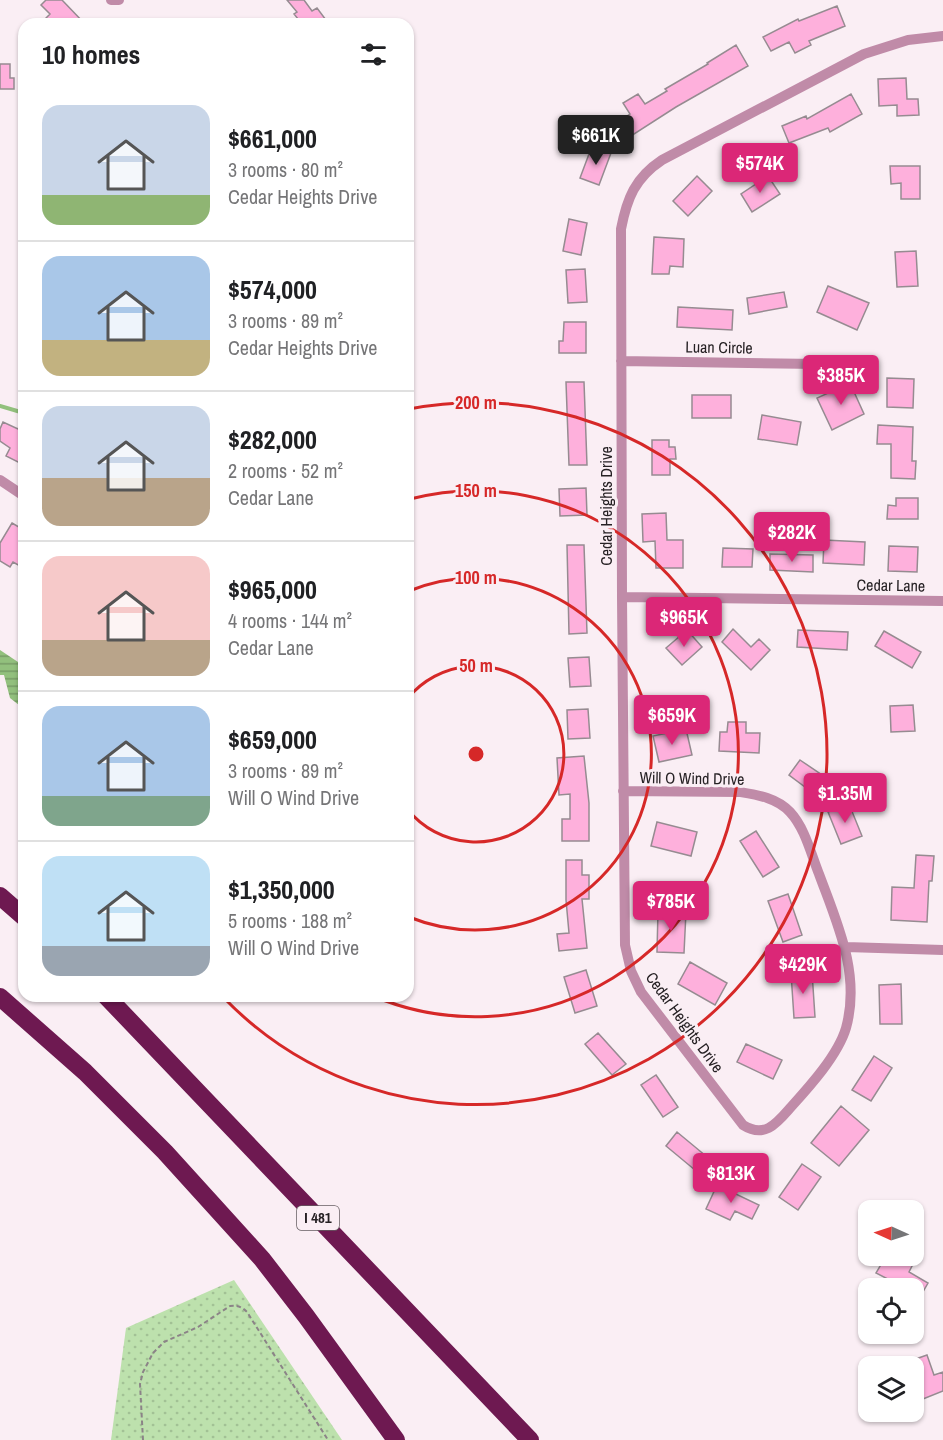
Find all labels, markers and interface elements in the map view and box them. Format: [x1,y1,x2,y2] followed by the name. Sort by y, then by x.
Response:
[42,37,140,72] text: 10 homes
[357,38,390,71] icon: filters
[554,115,638,166] pin: $661K
[228,121,317,156] text: $661,000
[572,121,620,148] text: $661K
[90,129,162,201] icon: home
[718,143,802,194] pin: $574K
[736,149,784,176] text: $574K
[228,156,343,183] text: 3 rooms · 80 m²
[228,183,377,210] text: Cedar Heights Drive
[228,272,317,307] text: $574,000
[90,280,162,352] icon: home
[228,307,343,334] text: 3 rooms · 89 m²
[228,334,377,361] text: Cedar Heights Drive
[685,335,753,359] street label: Luan Circle
[799,355,883,406] pin: $385K
[817,361,865,388] text: $385K
[455,390,497,415] text: 200 m
[228,422,317,457] text: $282,000
[90,430,162,502] icon: home
[595,446,617,566] street label: Cedar Heights Drive
[228,457,343,484] text: 2 rooms · 52 m²
[455,478,497,503] text: 150 m
[228,484,314,511] text: Cedar Lane
[750,512,834,563] pin: $282K
[768,518,816,545] text: $282K
[455,565,497,590] text: 100 m
[228,572,317,607] text: $965,000
[857,573,925,597] street label: Cedar Lane
[90,580,162,652] icon: home
[642,597,726,648] pin: $965K
[660,603,708,630] text: $965K
[228,607,352,634] text: 4 rooms · 144 m²
[228,634,314,661] text: Cedar Lane
[459,653,493,678] text: 50 m
[630,695,714,746] pin: $659K
[648,701,696,728] text: $659K
[228,722,317,757] text: $659,000
[90,730,162,802] icon: home
[466,744,486,764] centre of rings
[228,757,343,784] text: 3 rooms · 89 m²
[639,766,745,790] street label: Will O Wind Drive
[796,773,894,824] pin: $1.35M
[818,779,872,806] text: $1.35M
[228,784,359,811] text: Will O Wind Drive
[228,872,335,907] text: $1,350,000
[90,880,162,952] icon: home
[629,881,713,932] pin: $785K
[647,887,695,914] text: $785K
[228,907,352,934] text: 5 rooms · 188 m²
[228,934,359,961] text: Will O Wind Drive
[761,944,845,995] pin: $429K
[779,950,827,977] text: $429K
[641,967,729,1077] street label: Cedar Heights Drive
[689,1153,773,1204] pin: $813K
[707,1159,755,1186] text: $813K
[858,1200,924,1266] north arrow
[858,1200,924,1422] map controls
[297,1206,339,1230] road number: I 481
[858,1278,924,1344] button: locate
[858,1356,924,1422] button: layers

